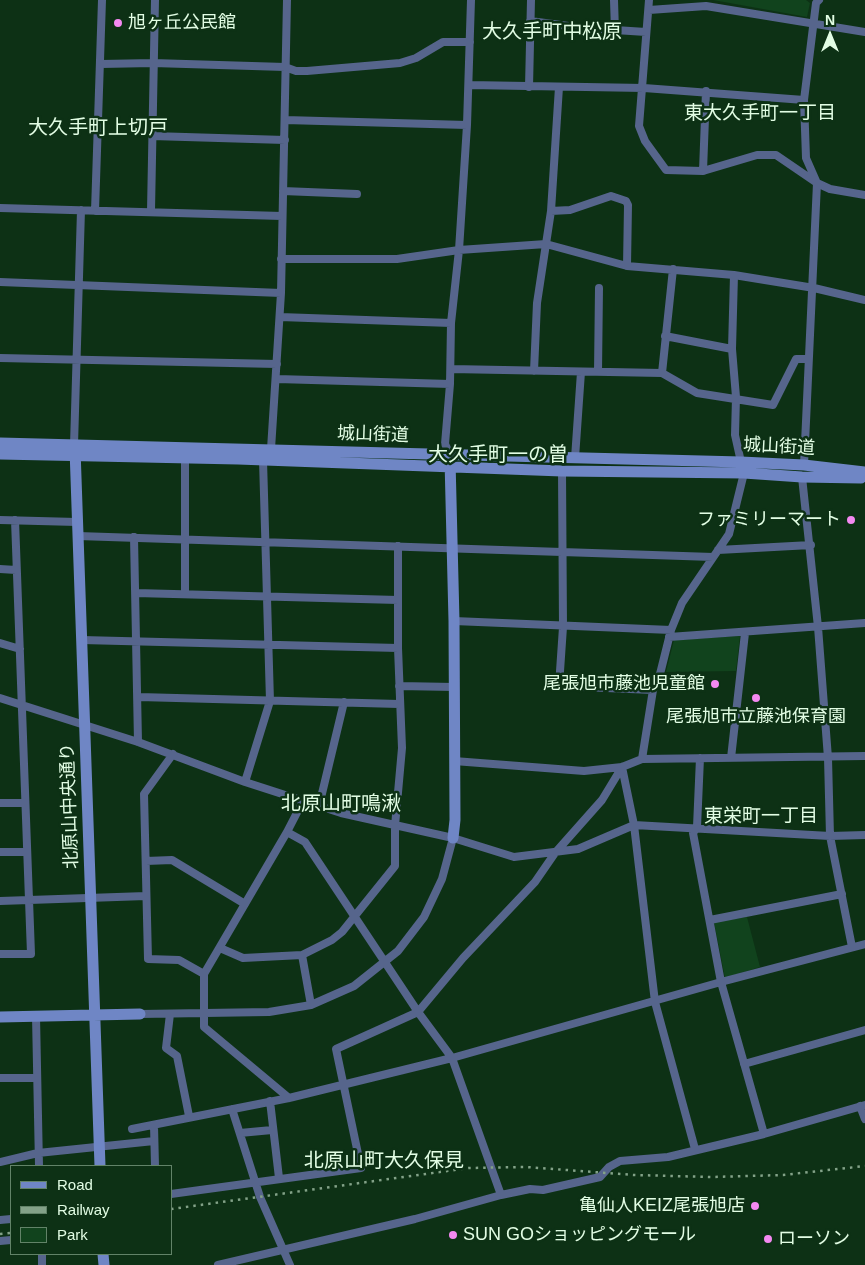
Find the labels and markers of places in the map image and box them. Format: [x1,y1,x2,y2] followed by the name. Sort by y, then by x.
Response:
[128,12,236,34] place label: 旭ヶ丘公民館
[112,17,124,29] marker: 旭ヶ丘公民館
[697,509,841,531] place label: ファミリーマート
[845,514,857,526] marker: ファミリーマート
[543,673,705,695] place label: 尾張旭市藤池児童館
[709,678,721,690] marker: 尾張旭市藤池児童館
[750,692,762,704] marker: 尾張旭市立藤池保育園
[666,706,846,728] place label: 尾張旭市立藤池保育園
[579,1195,745,1217] place label: 亀仙人KEIZ尾張旭店
[749,1200,761,1212] marker: 亀仙人KEIZ尾張旭店
[463,1224,696,1246] place label: SUN GOショッピングモール
[778,1228,850,1250] place label: ローソン
[447,1229,459,1241] marker: SUN GOショッピングモール
[762,1233,774,1245] marker: ローソン

